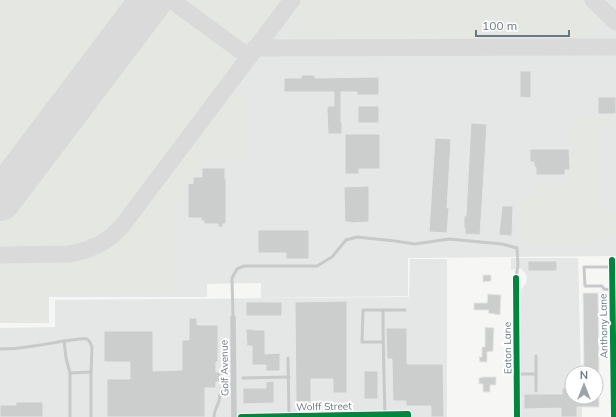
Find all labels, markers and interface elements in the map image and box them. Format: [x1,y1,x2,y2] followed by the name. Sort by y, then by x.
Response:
[476,12,569,38] scale bar
[482,18,517,33] text: 100 m
[596,293,611,358] street label: Anthony Lane
[501,322,514,374] street label: Eaton Lane
[218,340,231,396] street label: Golf Avenue
[564,365,604,405] north arrow
[580,368,588,382] text: N
[296,400,352,413] street label: Wolff Street

